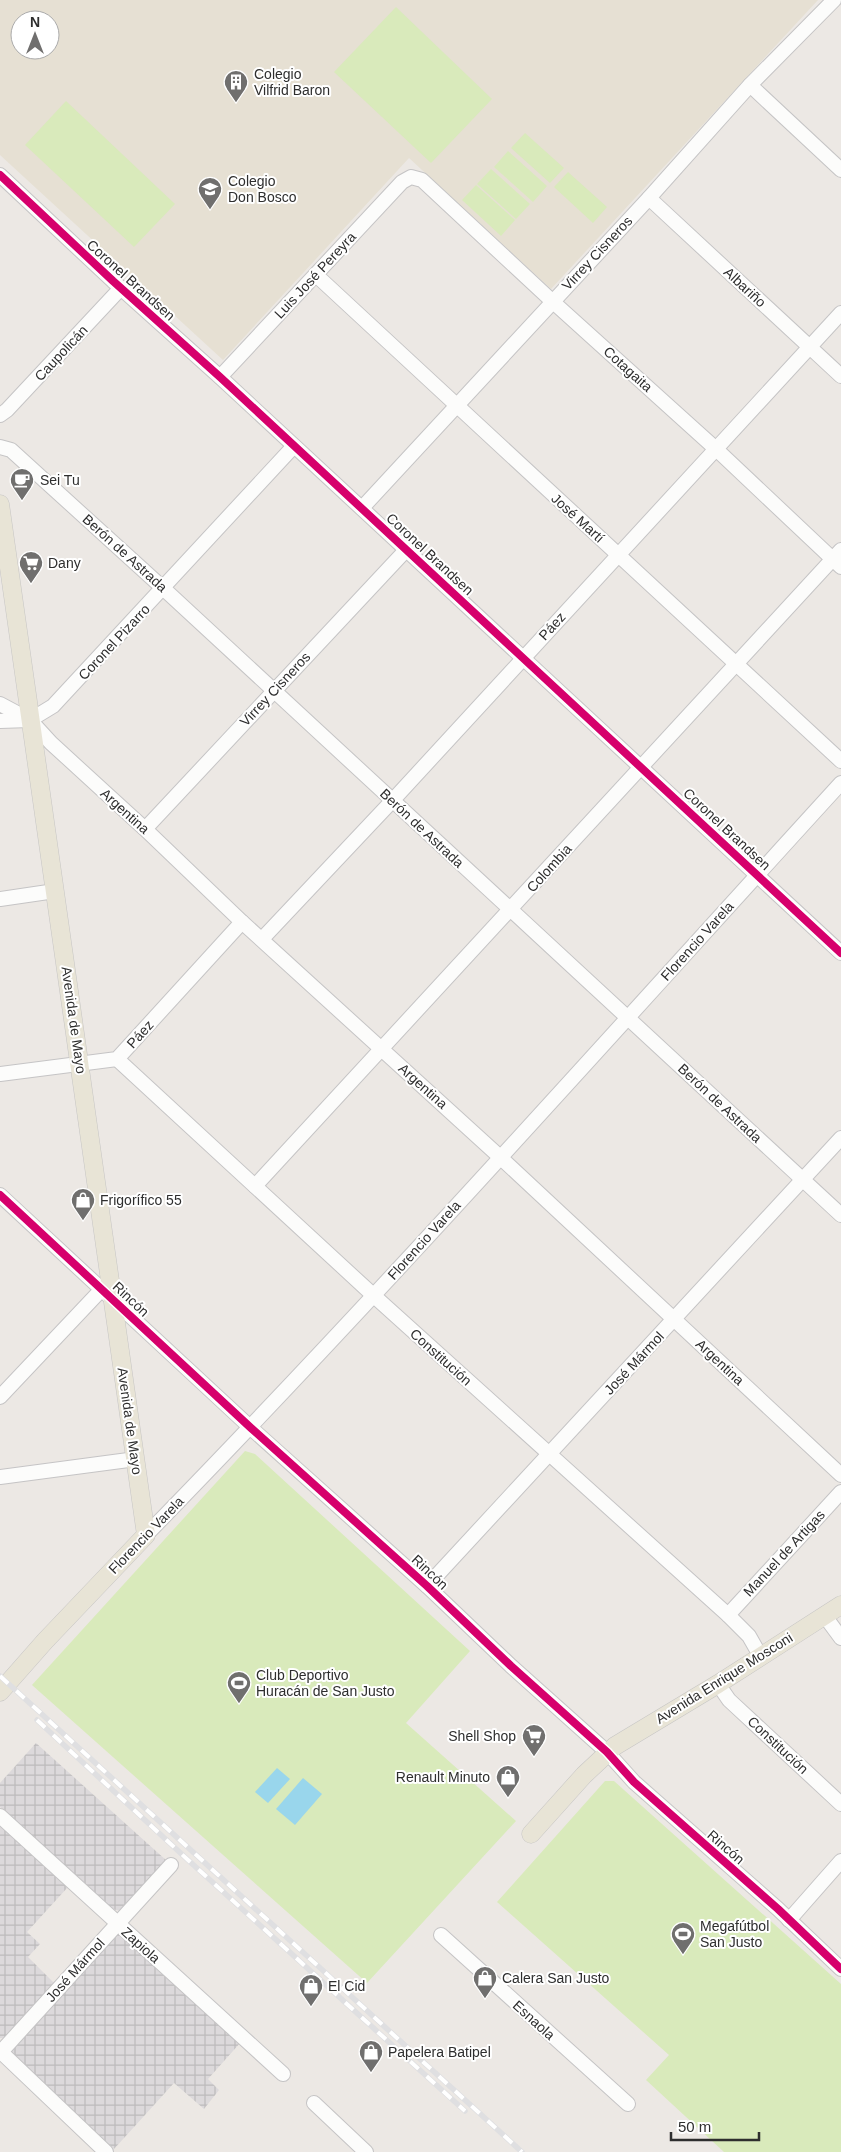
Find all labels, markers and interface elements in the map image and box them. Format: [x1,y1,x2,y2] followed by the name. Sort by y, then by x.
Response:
[10,10,60,60] north arrow
[30,14,40,30] text: N
[254,66,330,98] place label: Colegio Vilfrid Baron
[223,69,249,103] building icon: Colegio Vilfrid Baron
[228,173,297,205] place label: Colegio Don Bosco
[197,176,223,210] school or university icon: Colegio Don Bosco
[559,213,635,293] street label: Virrey Cisneros
[271,228,359,321] street label: Luis José Pereyra
[84,236,178,324] street label: Coronel Brandsen
[721,264,769,311] street label: Albariño
[31,322,91,384] street label: Caupolicán
[600,343,656,395] street label: Cotagaita
[9,467,35,501] cafe icon: Sei Tu
[40,472,80,488] place label: Sei Tu
[548,490,608,546] street label: José Martí
[383,510,477,598] street label: Coronel Brandsen
[79,511,171,595] street label: Berón de Astrada
[18,550,44,584] supermarket icon: Dany
[48,555,81,571] place label: Dany
[75,601,153,683] street label: Coronel Pizarro
[535,609,569,643] street label: Páez
[237,649,313,729] street label: Virrey Cisneros
[97,785,153,837] street label: Argentina
[377,785,467,871] street label: Berón de Astrada
[680,785,774,873] street label: Coronel Brandsen
[523,841,575,895] street label: Colombia
[657,898,737,984] street label: Florencio Varela
[59,965,89,1075] street label: Avenida de Mayo
[123,1017,157,1051] street label: Páez
[395,1060,451,1112] street label: Argentina
[675,1060,765,1146] street label: Berón de Astrada
[70,1187,96,1221] shop icon: Frigorífico 55
[100,1192,182,1208] place label: Frigorífico 55
[384,1197,464,1283] street label: Florencio Varela
[110,1278,152,1320] street label: Rincón
[407,1325,475,1389] street label: Constitución
[601,1328,667,1398] street label: José Mármol
[693,1336,748,1388] street label: Argentina
[115,1366,145,1476] street label: Avenida de Mayo
[105,1493,187,1577] street label: Florencio Varela
[740,1507,828,1599] street label: Manuel de Artigas
[409,1551,451,1593] street label: Rincón
[653,1629,795,1727] street label: Avenida Enrique Mosconi
[256,1667,395,1699] place label: Club Deportivo Huracán de San Justo
[226,1670,252,1704] sports icon: Club Deportivo Huracán de San Justo
[744,1713,812,1777] street label: Constitución
[521,1723,547,1757] supermarket icon: Shell Shop
[448,1728,516,1744] place label: Shell Shop
[495,1764,521,1798] shop icon: Renault Minuto
[396,1769,490,1785] place label: Renault Minuto
[704,1827,748,1867] street label: Rincón
[700,1918,769,1950] place label: Megafútbol San Justo
[670,1921,696,1955] sports icon: Megafútbol San Justo
[119,1924,164,1966] street label: Zapiola
[42,1935,108,2005] street label: José Mármol
[472,1965,498,1999] shop icon: Calera San Justo
[502,1970,610,1986] place label: Calera San Justo
[298,1973,324,2007] shop icon: El Cid
[328,1978,365,1994] place label: El Cid
[510,1997,558,2043] street label: Esnaola
[358,2039,384,2073] shop icon: Papelera Batipel
[388,2044,491,2060] place label: Papelera Batipel
[671,2110,758,2142] scale bar
[678,2118,711,2135] text: 50 m

